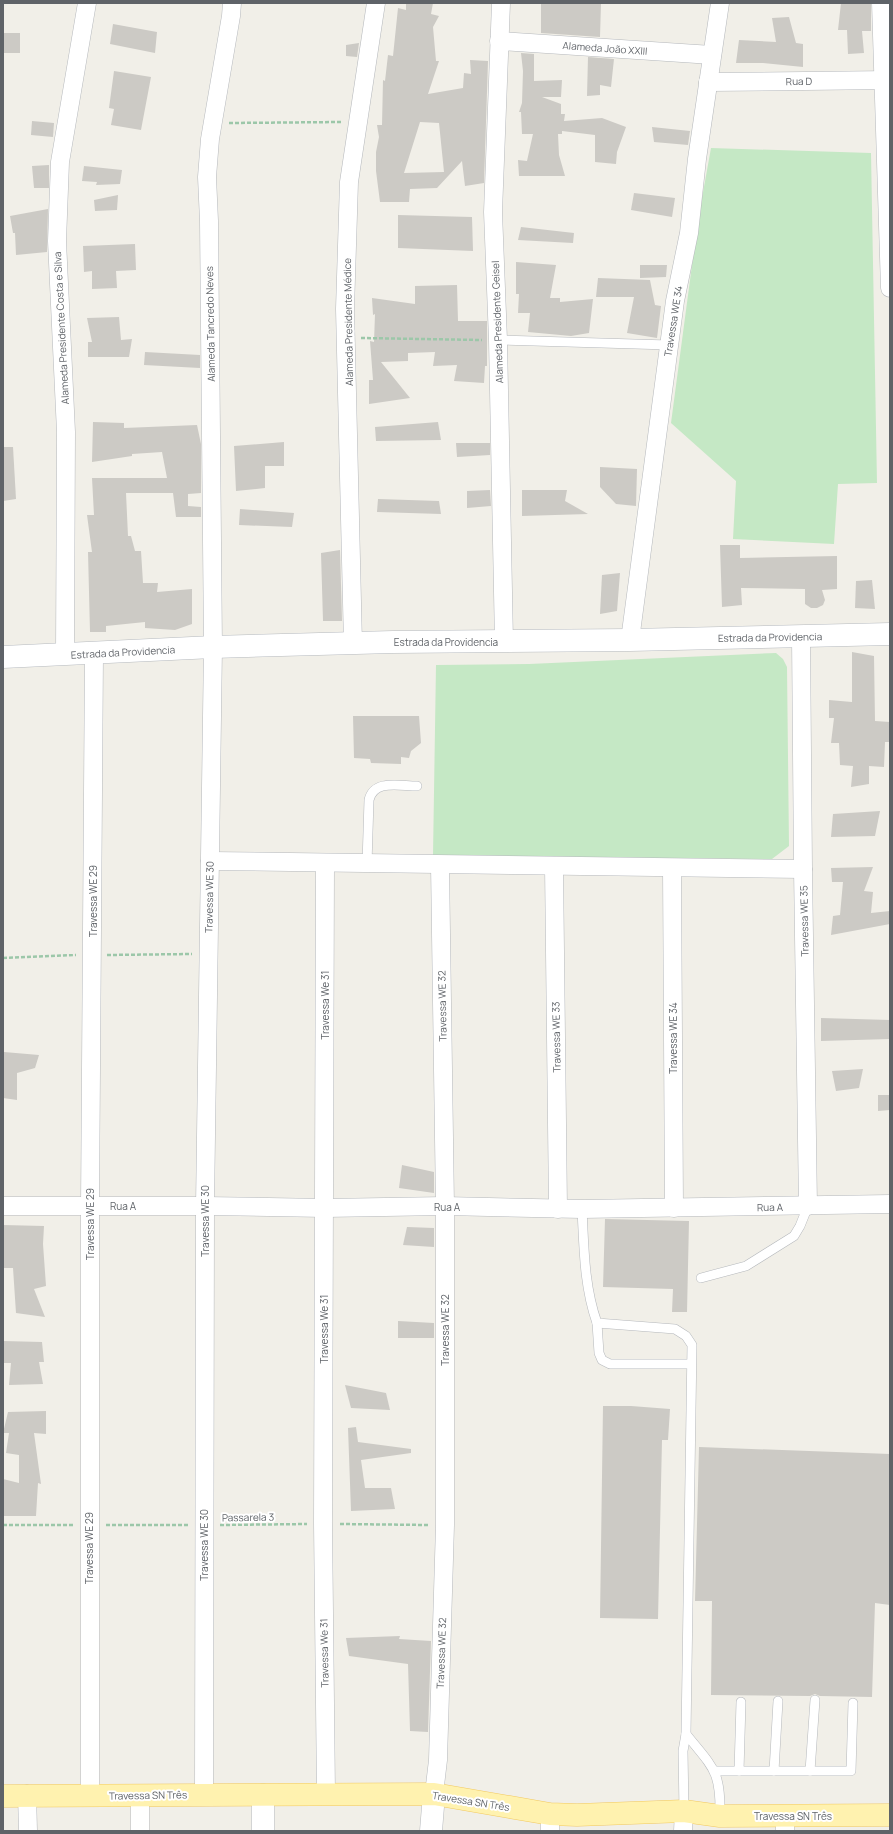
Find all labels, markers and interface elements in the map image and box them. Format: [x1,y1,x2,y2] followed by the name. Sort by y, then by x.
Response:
[562,38,648,58] street label: Alameda João XXIII
[786,74,813,88] street label: Rua D
[50,251,72,405] street label: Alameda Presidente Costa e Silva
[340,258,356,386] street label: Alameda Presidente Médice
[488,260,506,384] street label: Alameda Presidente Geisel
[202,266,218,382] street label: Alameda Tancredo Neves
[660,285,686,357] street label: Travessa WE 34
[718,629,822,645] street label: Estrada da Providencia
[394,635,498,649] street label: Estrada da Providencia
[71,642,175,662] street label: Estrada da Providencia
[201,861,217,933] street label: Travessa WE 30
[86,865,100,937] street label: Travessa WE 29
[796,885,812,957] street label: Travessa WE 35
[318,970,332,1040] street label: Travessa We 31
[434,970,450,1042] street label: Travessa WE 32
[548,1001,564,1073] street label: Travessa WE 33
[666,1002,680,1074] street label: Travessa WE 34
[198,1185,212,1257] street label: Travessa WE 30
[83,1188,97,1260] street label: Travessa WE 29
[110,1199,137,1213] street label: Rua A
[434,1200,461,1214] street label: Rua A
[757,1200,784,1214] street label: Rua A
[317,1294,331,1364] street label: Travessa We 31
[438,1294,452,1366] street label: Travessa WE 32
[197,1509,211,1581] street label: Travessa WE 30
[222,1510,274,1524] street label: Passarela 3
[82,1512,96,1584] street label: Travessa WE 29
[433,1617,449,1689] street label: Travessa WE 32
[316,1618,332,1688] street label: Travessa We 31
[109,1787,187,1803] street label: Travessa SN Três
[431,1788,511,1814] street label: Travessa SN Três
[754,1809,832,1823] street label: Travessa SN Três

